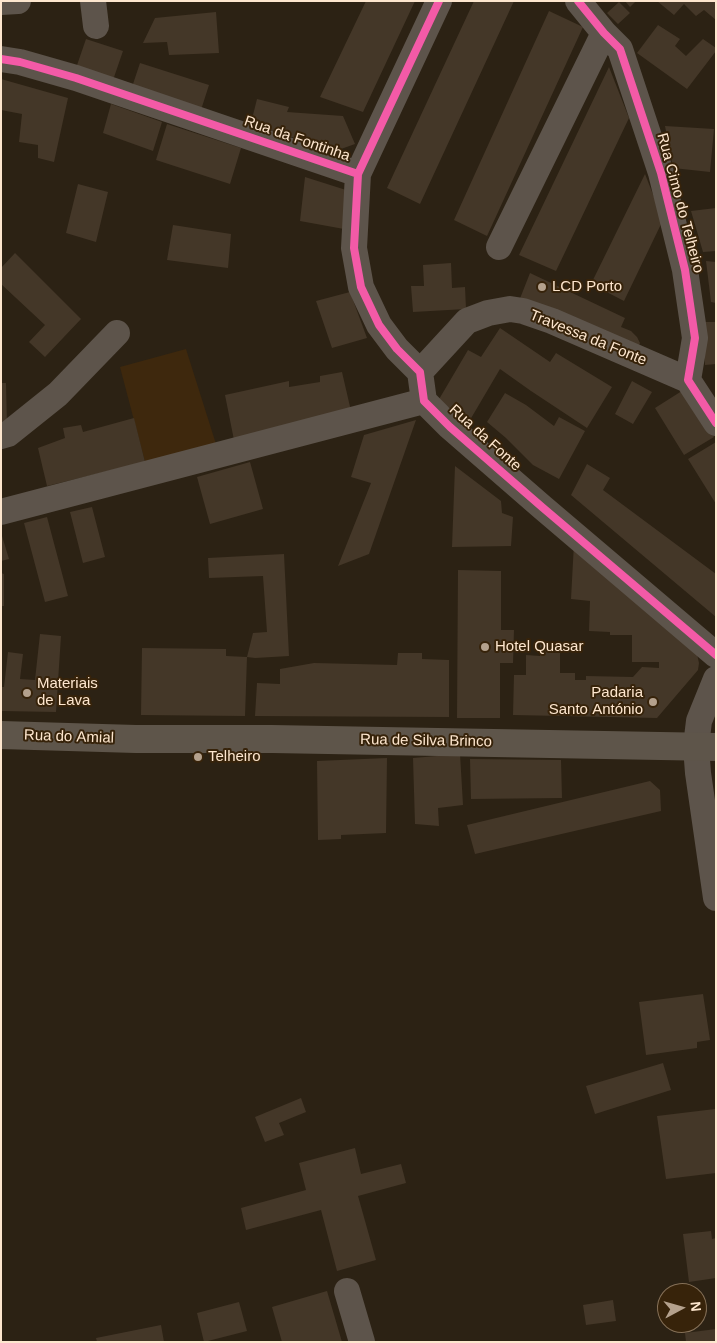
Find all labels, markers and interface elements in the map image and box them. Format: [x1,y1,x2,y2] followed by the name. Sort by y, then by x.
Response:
[242,112,352,166] street label: Rua da Fontinha
[653,131,707,275] street label: Rua Cimo do Telheiro
[552,278,622,296] place label: LCD Porto
[536,281,548,293] marker: LCD Porto
[527,306,649,370] street label: Travessa da Fonte
[445,401,525,475] street label: Rua da Fonte
[495,638,583,656] place label: Hotel Quasar
[479,641,491,653] marker: Hotel Quasar
[37,675,98,710] place label: Materiais de Lava
[549,684,643,719] place label: Padaria Santo António
[21,687,33,699] marker: Materiais de Lava
[647,696,659,708] marker: Padaria Santo António
[24,726,114,748] street label: Rua do Amial
[360,731,492,751] street label: Rua de Silva Brinco
[208,748,261,766] place label: Telheiro
[192,751,204,763] marker: Telheiro
[657,1283,707,1333] north arrow
[687,1301,704,1312] text: N

